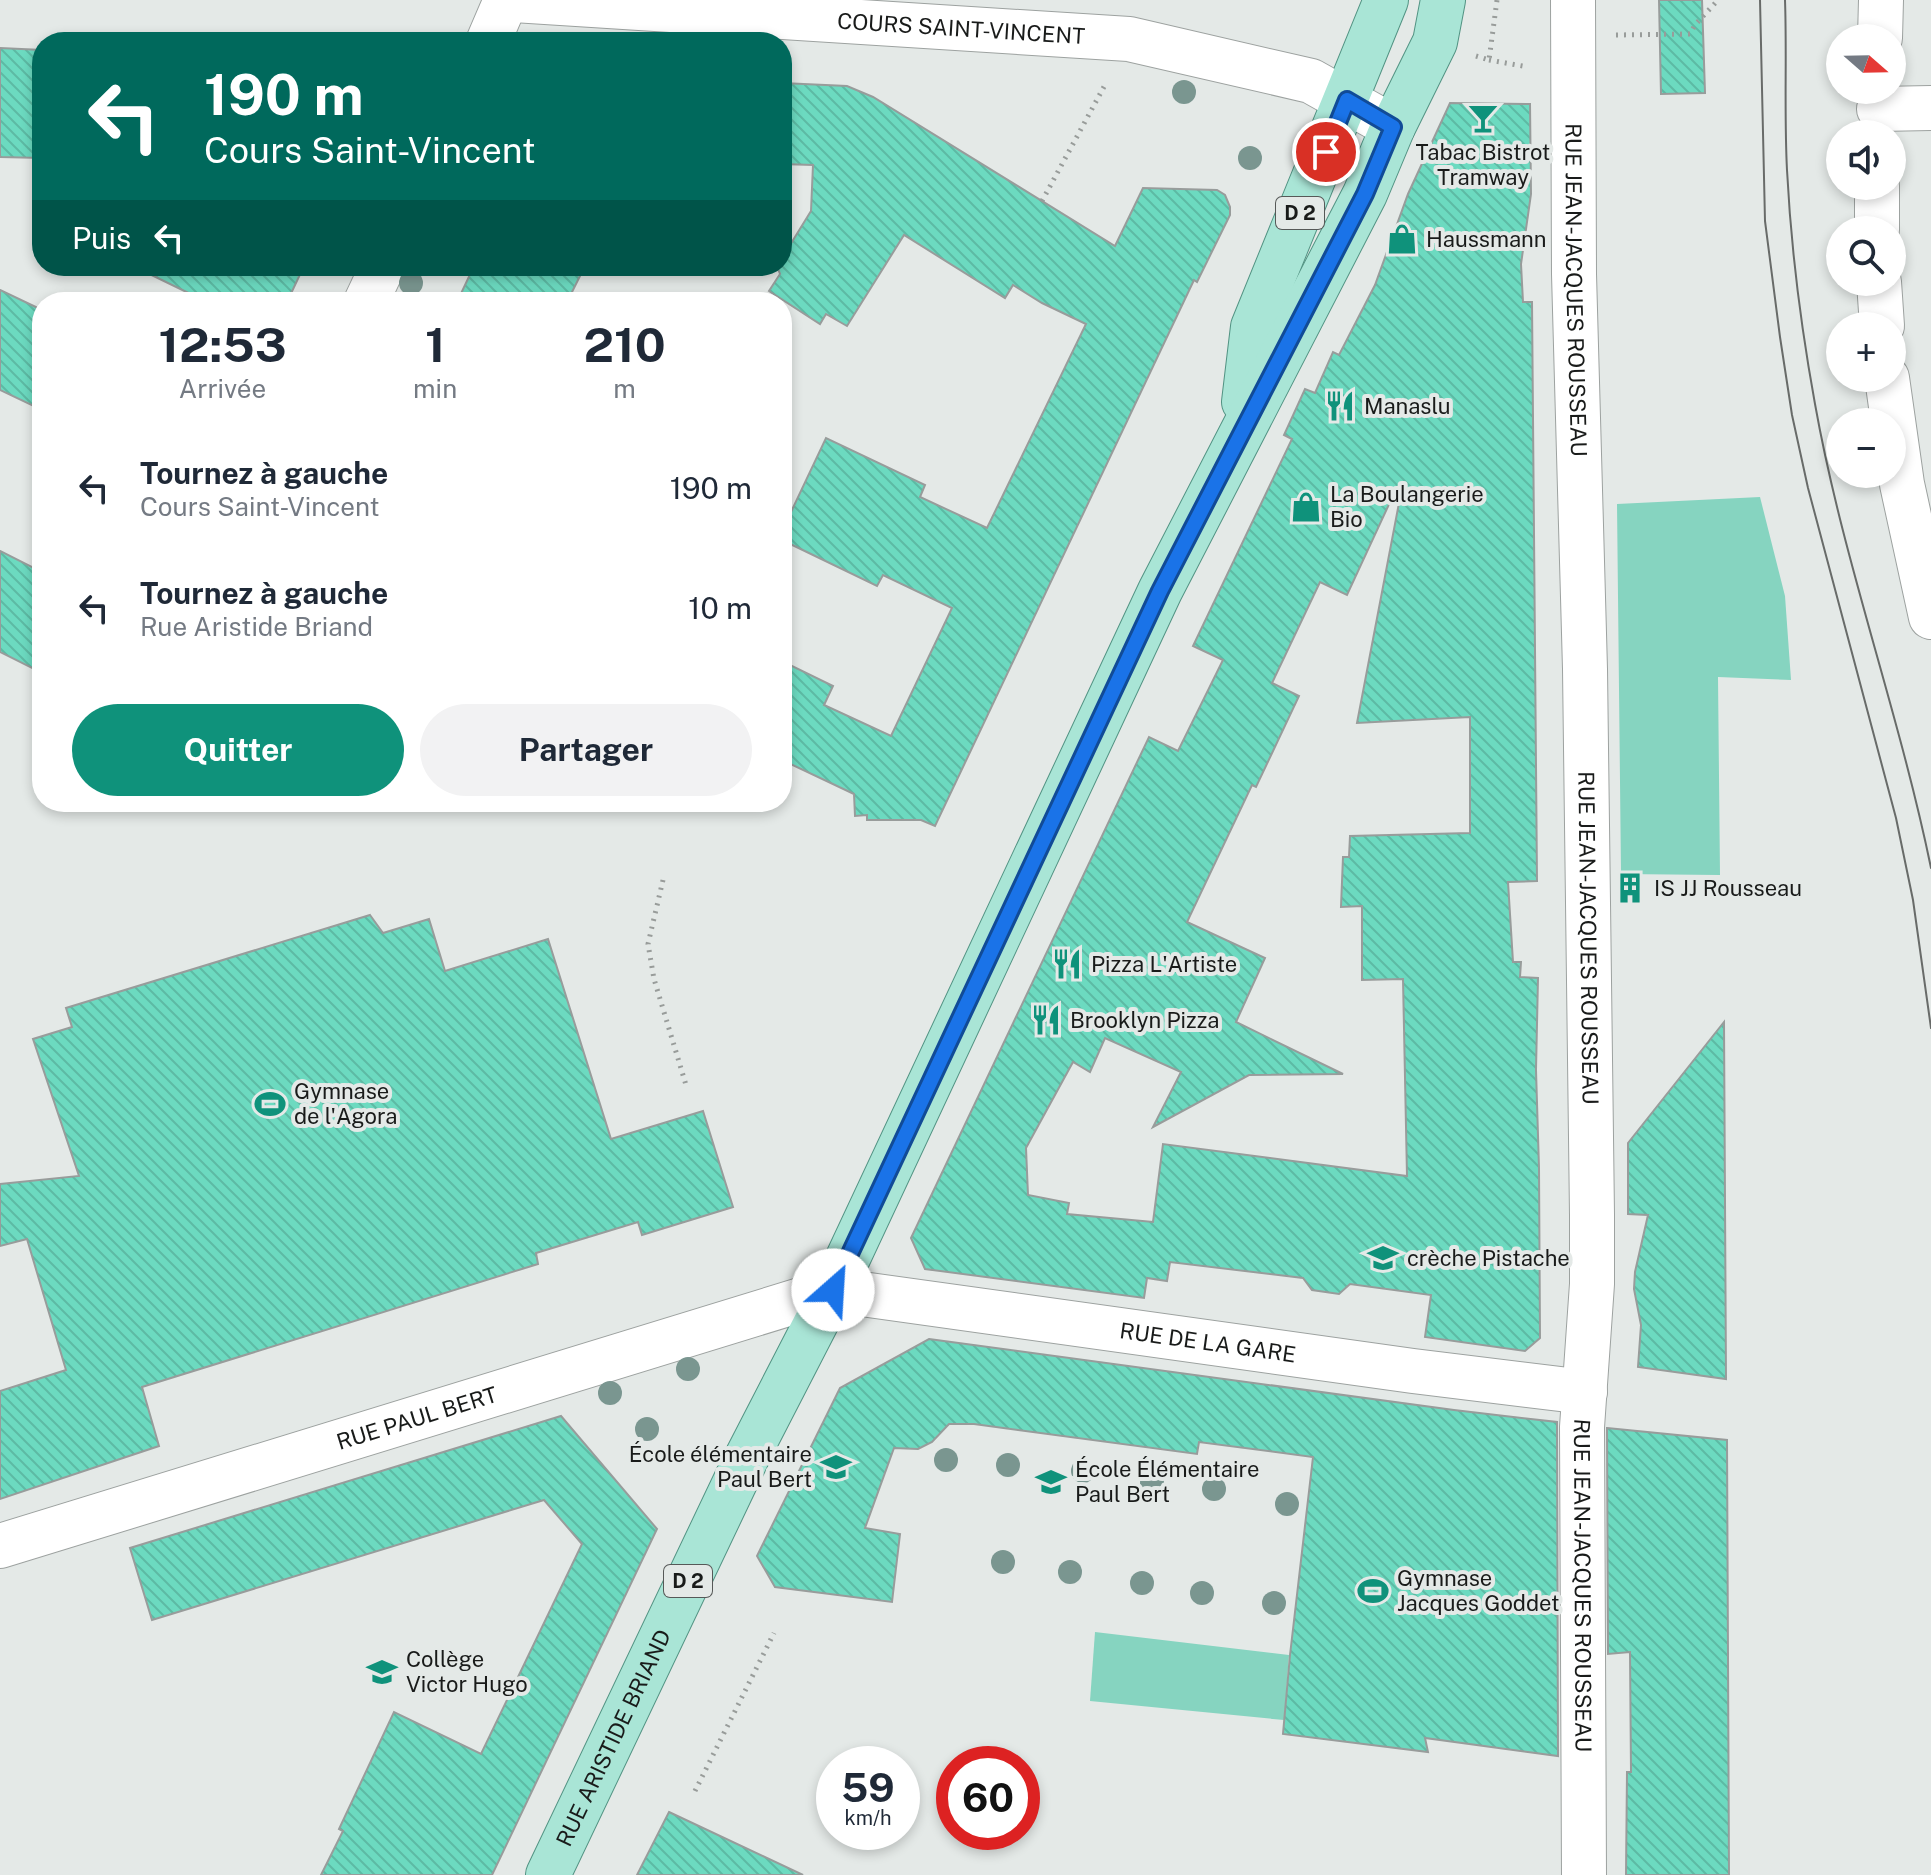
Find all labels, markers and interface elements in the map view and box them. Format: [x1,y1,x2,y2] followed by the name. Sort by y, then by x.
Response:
[836,8,1086,49] street label: COURS SAINT-VINCENT
[1826,24,1906,104] north arrow
[1826,24,1906,488] map controls
[204,62,364,128] text: 190 m
[72,64,176,168] icon: left
[1466,101,1500,135] bar icon: Tabac Bistrot Tramway
[1292,118,1360,186] pin
[1826,120,1906,200] button: sound
[1560,123,1592,457] street label: RUE JEAN-JACQUES ROUSSEAU
[204,129,536,171] text: Cours Saint-Vincent
[1304,130,1348,174] icon: arrive
[1416,139,1550,190] place label: Tabac Bistrot Tramway
[1276,197,1324,229] road number: D 2
[147,216,191,260] icon: left
[1826,216,1906,296] button: search
[72,220,131,256] text: Puis
[1385,222,1419,256] shop icon: Haussmann
[1426,226,1547,252] place label: Haussmann
[1826,312,1906,392] button: +
[158,316,287,373] text: 12:53
[425,316,445,373] text: 1
[584,316,666,373] text: 210
[179,373,266,404] text: Arrivée
[413,373,457,404] text: min
[613,373,636,404] text: m
[1323,389,1357,423] restaurant icon: Manaslu
[1364,393,1451,419] place label: Manaslu
[1826,408,1906,488] button: −
[140,455,388,491] text: Tournez à gauche
[72,466,116,510] icon: left
[670,470,752,506] text: 190 m
[1330,481,1484,532] place label: La Boulangerie Bio
[1289,490,1323,524] shop icon: La Boulangerie Bio
[140,491,380,522] text: Cours Saint-Vincent
[140,575,388,611] text: Tournez à gauche
[72,586,116,630] icon: left
[688,590,752,626] text: 10 m
[140,611,373,642] text: Rue Aristide Briand
[72,704,404,796] button: Quitter
[420,704,752,796] button: Partager
[1573,771,1604,1105] street label: RUE JEAN-JACQUES ROUSSEAU
[1613,871,1647,905] building icon: IS JJ Rousseau
[1654,875,1802,901] place label: IS JJ Rousseau
[1050,947,1084,981] restaurant icon: Pizza L'Artiste
[1091,951,1237,977] place label: Pizza L'Artiste
[1029,1003,1063,1037] restaurant icon: Brooklyn Pizza
[1070,1007,1220,1033] place label: Brooklyn Pizza
[294,1078,397,1129] place label: Gymnase de l'Agora
[253,1087,287,1121] sports icon: Gymnase de l'Agora
[1366,1241,1400,1275] school or university icon: crèche Pistache
[1407,1245,1570,1271] place label: crèche Pistache
[791,1248,875,1332] position arrow
[1118,1317,1298,1368] street label: RUE DE LA GARE
[333,1381,500,1455] street label: RUE PAUL BERT
[1569,1418,1596,1752] street label: RUE JEAN-JACQUES ROUSSEAU
[629,1441,812,1492] place label: École élémentaire Paul Bert
[819,1450,853,1484] school or university icon: École élémentaire Paul Bert
[1075,1456,1259,1507] place label: École Élémentaire Paul Bert
[1034,1465,1068,1499] school or university icon: École Élémentaire Paul Bert
[664,1565,712,1597] road number: D 2
[1397,1565,1560,1616] place label: Gymnase Jacques Goddet
[1356,1574,1390,1608] sports icon: Gymnase Jacques Goddet
[551,1625,676,1850] street label: RUE ARISTIDE BRIAND
[406,1646,528,1697] place label: Collège Victor Hugo
[365,1655,399,1689] school or university icon: Collège Victor Hugo
[936,1746,1040,1850] speed limit sign: 60
[841,1764,895,1811] text: 59
[844,1806,892,1830] text: km/h

